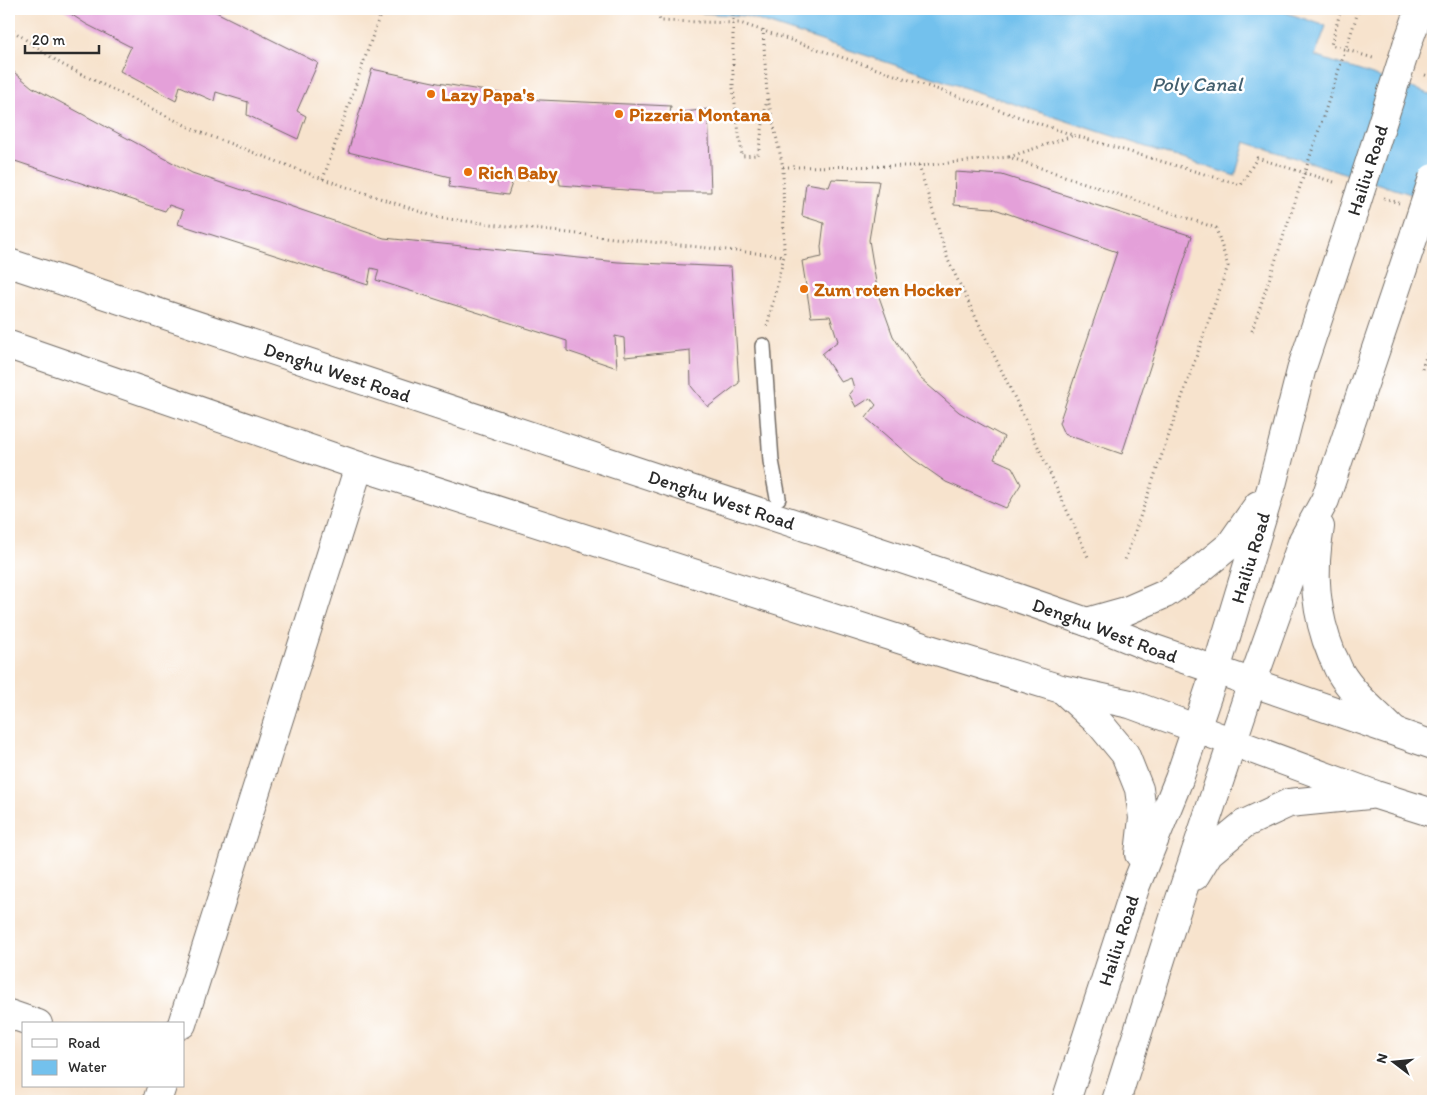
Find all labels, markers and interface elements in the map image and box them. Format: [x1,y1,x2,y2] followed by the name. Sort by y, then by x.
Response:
[25,22,99,54] scale bar
[32,31,66,49] text: 20 m
[1152,72,1244,96] water label: Poly Canal
[441,83,535,106] place label: Lazy Papa's
[425,88,437,100] marker: Lazy Papa's
[629,103,772,126] place label: Pizzeria Montana
[613,108,625,120] marker: Pizzeria Montana
[1342,121,1393,219] street label: Hailiu Road
[478,161,558,184] place label: Rich Baby
[462,166,474,178] marker: Rich Baby
[814,278,962,301] place label: Zum roten Hocker
[798,283,810,295] marker: Zum roten Hocker
[261,337,414,408] street label: Denghu West Road
[645,465,799,535] street label: Denghu West Road
[1226,509,1275,606] street label: Hailiu Road
[1029,593,1181,668] street label: Denghu West Road
[1093,891,1144,989] street label: Hailiu Road
[22,1022,185,1088] legend
[68,1034,101,1052] text: Road
[1370,1038,1420,1088] north arrow
[1373,1052,1391,1065] text: N
[68,1058,107,1076] text: Water

